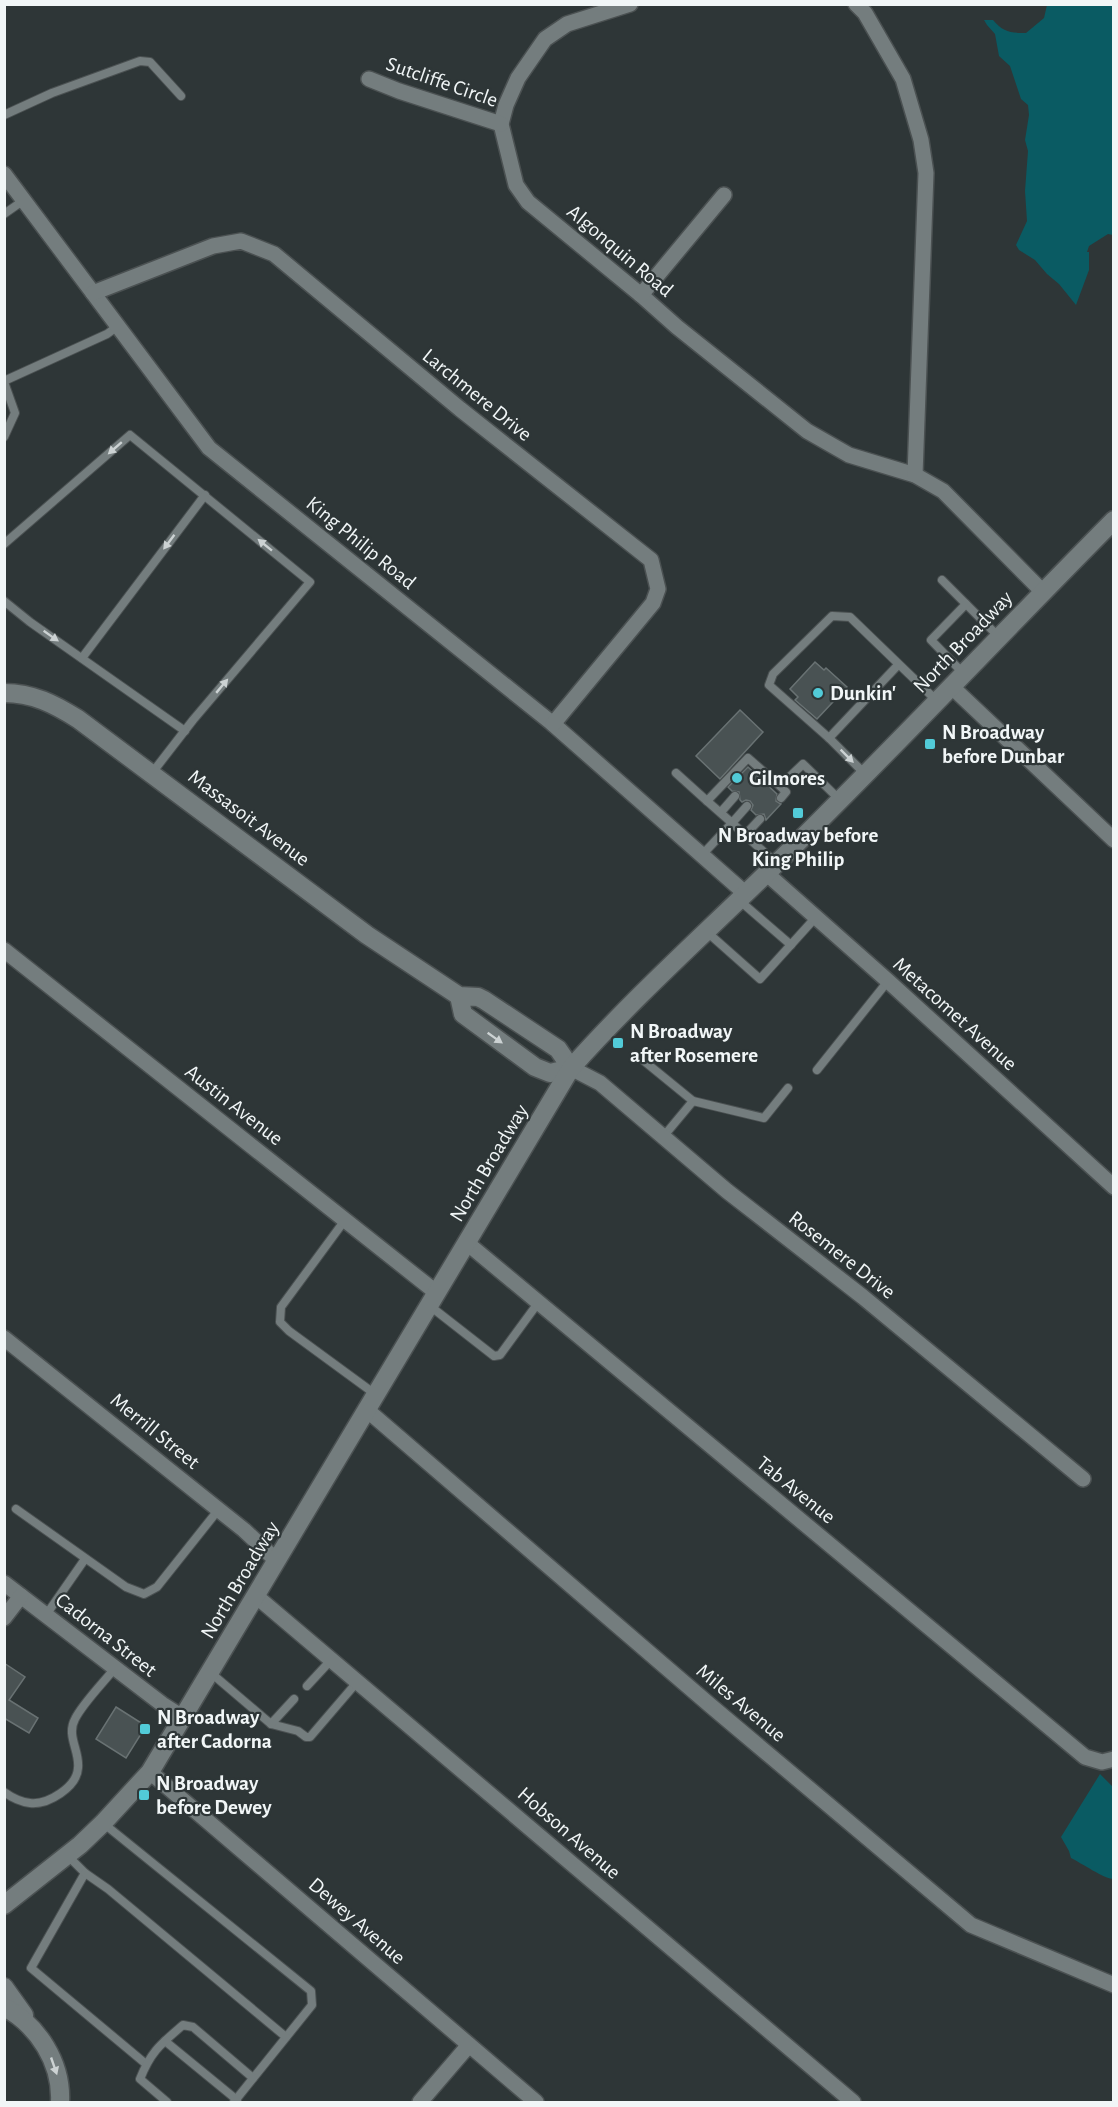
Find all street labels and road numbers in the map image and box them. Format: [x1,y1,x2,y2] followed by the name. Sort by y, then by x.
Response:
[383,53,501,111] street label: Sutcliffe Circle
[563,201,677,301] street label: Algonquin Road
[418,345,536,445] street label: Larchmere Drive
[302,493,420,593] street label: King Philip Road
[909,587,1017,697] street label: North Broadway
[184,766,314,870] street label: Massasoit Avenue
[889,953,1021,1075] street label: Metacomet Avenue
[181,1061,287,1149] street label: Austin Avenue
[446,1101,532,1225] street label: North Broadway
[785,1207,899,1303] street label: Rosemere Drive
[107,1389,204,1473] street label: Merrill Street
[753,1452,839,1528] street label: Tab Avenue
[197,1518,283,1642] street label: North Broadway
[52,1589,161,1681] street label: Cadorna Street
[693,1660,789,1746] street label: Miles Avenue
[514,1783,624,1883] street label: Hobson Avenue
[305,1874,409,1968] street label: Dewey Avenue

